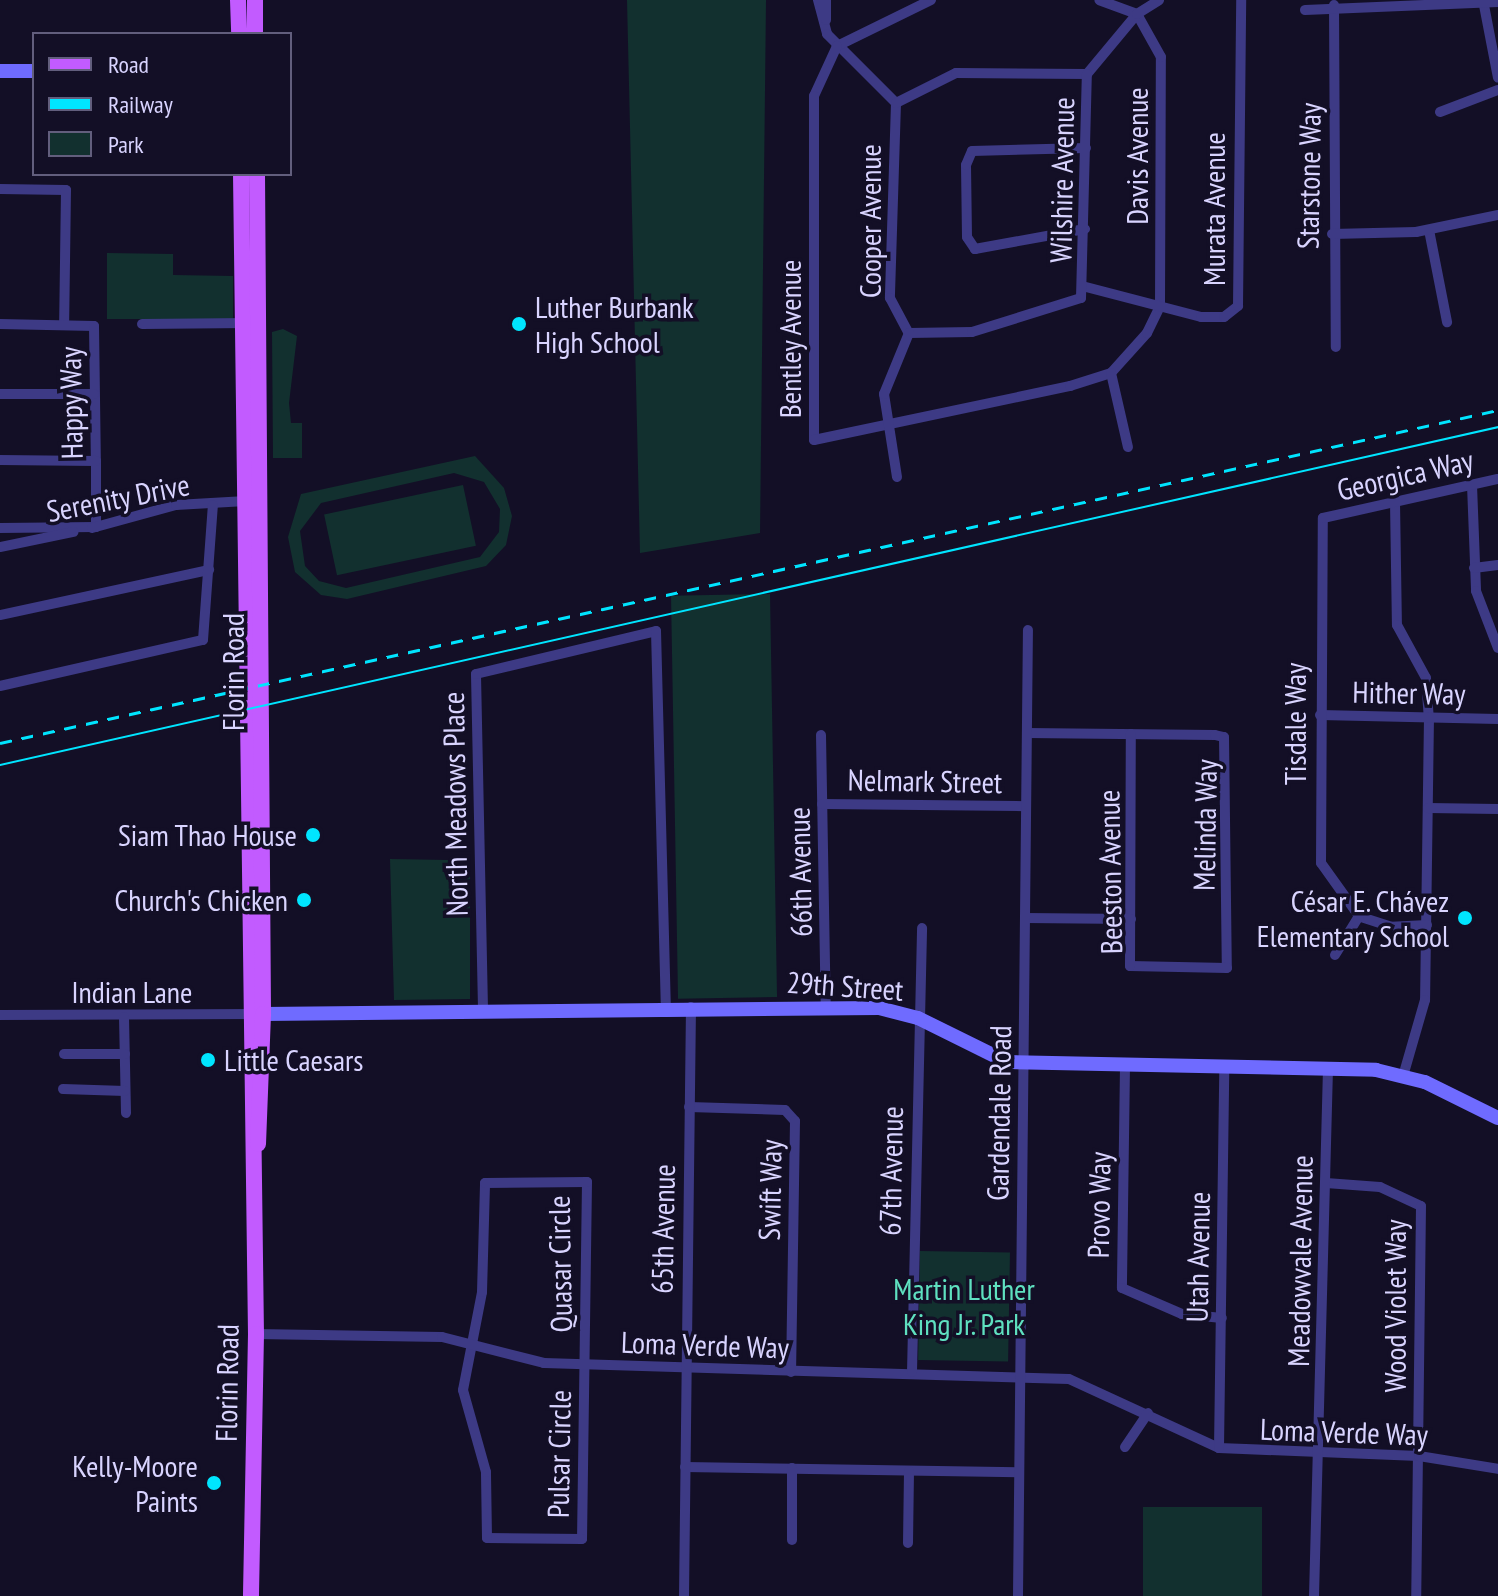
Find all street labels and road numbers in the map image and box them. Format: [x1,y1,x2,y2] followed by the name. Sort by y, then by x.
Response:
[1119,87,1155,225] street label: Davis Avenue
[1043,97,1081,263] street label: Wilshire Avenue
[1290,102,1328,250] street label: Starstone Way
[1196,132,1232,286] street label: Murata Avenue
[852,144,888,298] street label: Cooper Avenue
[772,259,808,419] street label: Bentley Avenue
[52,346,90,460] street label: Happy Way
[1333,442,1477,508] street label: Georgica Way
[43,466,193,530] street label: Serenity Drive
[215,613,251,731] street label: Florin Road
[1277,662,1313,786] street label: Tisdale Way
[1352,674,1466,712] street label: Hither Way
[435,692,475,916] street label: North Meadows Place
[1186,759,1224,891] street label: Melinda Way
[847,762,1003,800] street label: Nelmark Street
[1091,789,1129,955] street label: Beeston Avenue
[781,806,819,938] street label: 66th Avenue
[785,964,905,1008] street label: 29th Street
[72,974,192,1010] street label: Indian Lane
[979,1025,1019,1201] street label: Gardendale Road
[872,1105,910,1237] street label: 67th Avenue
[751,1139,789,1241] street label: Swift Way
[1080,1151,1118,1259] street label: Provo Way
[1280,1155,1320,1367] street label: Meadowvale Avenue
[644,1163,682,1295] street label: 65th Avenue
[1179,1191,1217,1323] street label: Utah Avenue
[541,1195,579,1333] street label: Quasar Circle
[1377,1219,1413,1393] street label: Wood Violet Way
[208,1324,246,1442] street label: Florin Road
[620,1324,790,1366] street label: Loma Verde Way
[540,1390,578,1518] street label: Pulsar Circle
[1259,1411,1429,1453] street label: Loma Verde Way

